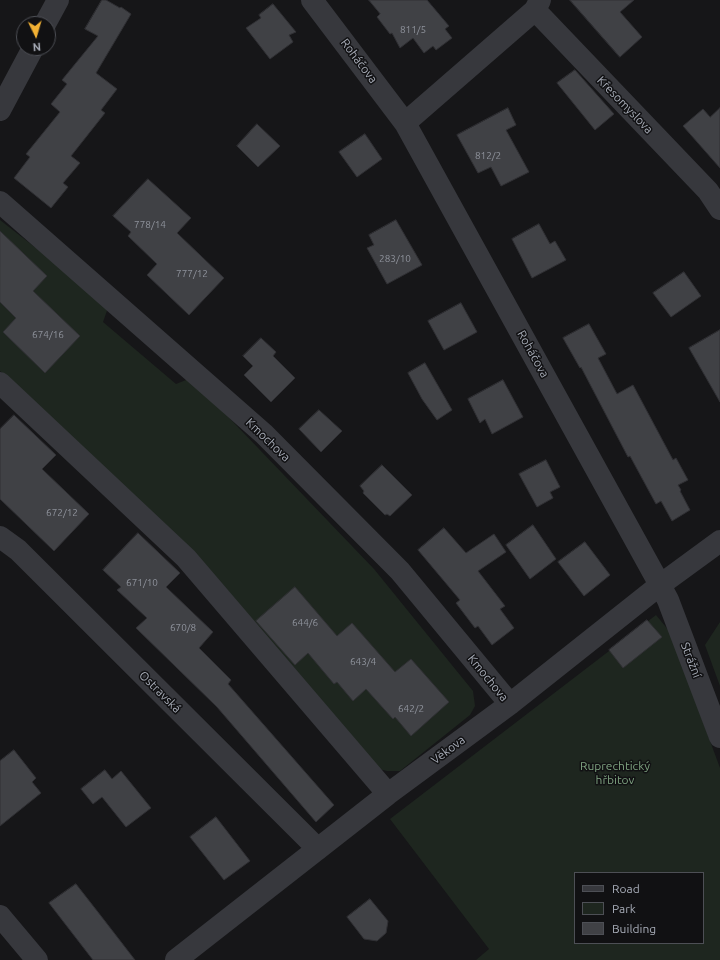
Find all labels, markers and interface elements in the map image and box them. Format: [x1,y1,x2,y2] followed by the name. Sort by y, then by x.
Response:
[16,16,56,56] north arrow
[400,24,426,36] house number: 811/5
[338,36,380,86] street label: Roháčova
[32,41,42,53] text: N
[594,73,656,137] street label: Křesomyslova
[475,150,501,162] house number: 812/2
[134,219,166,231] house number: 778/14
[379,253,411,265] house number: 283/10
[176,268,208,280] house number: 777/12
[514,328,552,380] street label: Roháčova
[32,329,64,341] house number: 674/16
[243,415,293,465] street label: Kmochova
[46,507,78,519] house number: 672/12
[126,577,158,589] house number: 671/10
[292,617,318,629] house number: 644/6
[170,622,196,634] house number: 670/8
[678,640,704,680] street label: Strážní
[465,652,511,704] street label: Kmochova
[350,656,376,668] house number: 643/4
[136,668,184,716] street label: Ostravská
[398,703,424,715] house number: 642/2
[428,733,468,767] street label: Věkova
[580,759,650,787] park label: Ruprechtický hřbitov
[574,872,704,944] legend
[612,882,640,895] text: Road
[612,902,636,915] text: Park
[612,922,656,935] text: Building

